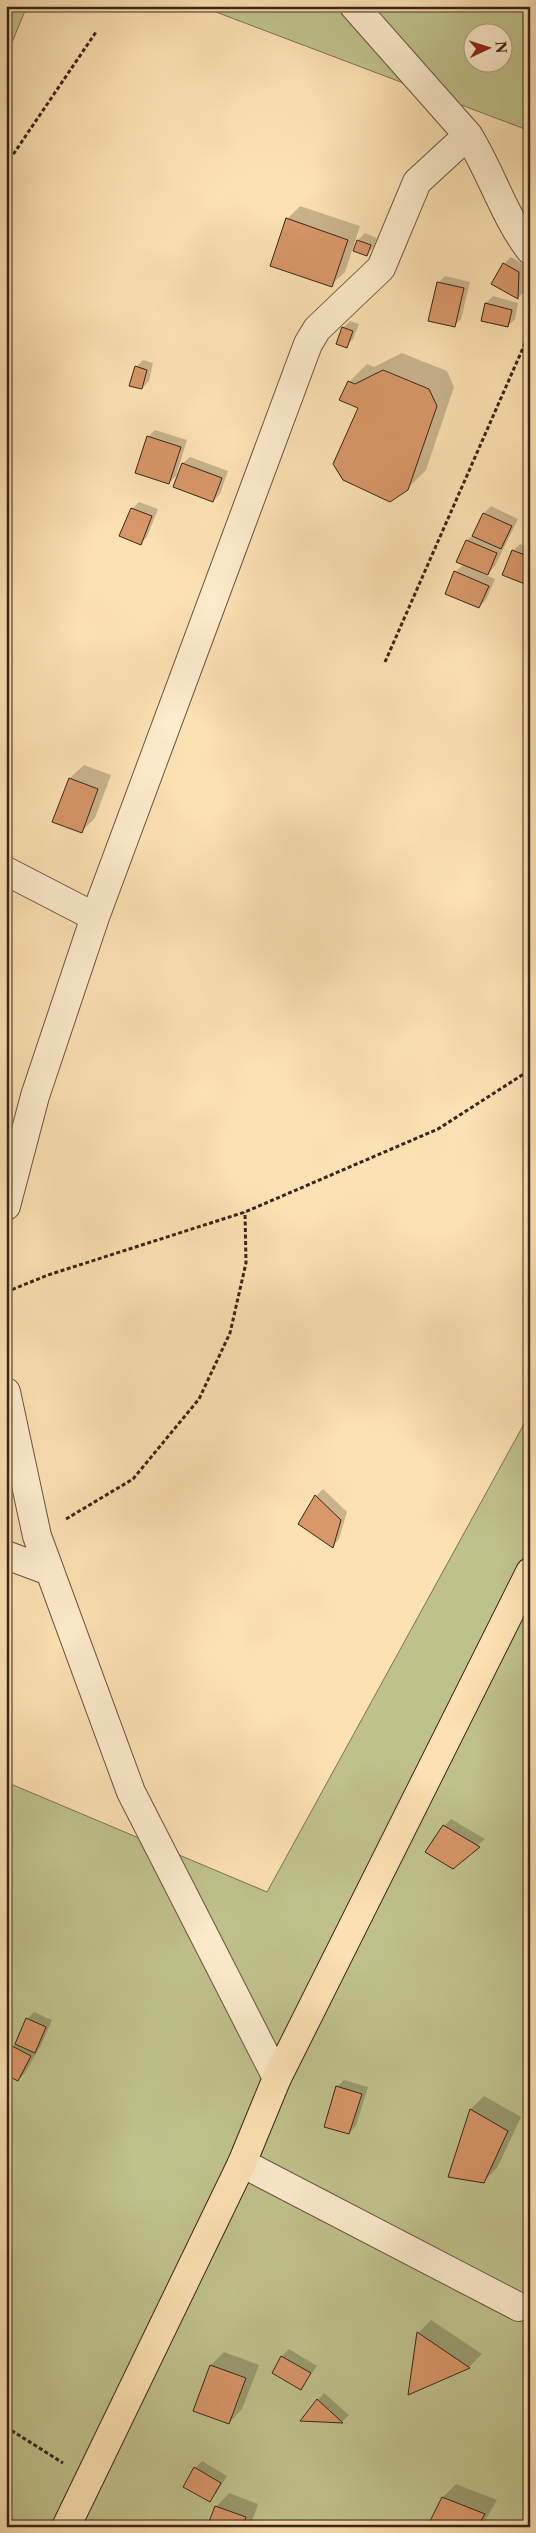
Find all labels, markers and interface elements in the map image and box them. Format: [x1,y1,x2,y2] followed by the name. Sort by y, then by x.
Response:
[464,22,514,72] north arrow
[492,40,510,54] text: N

